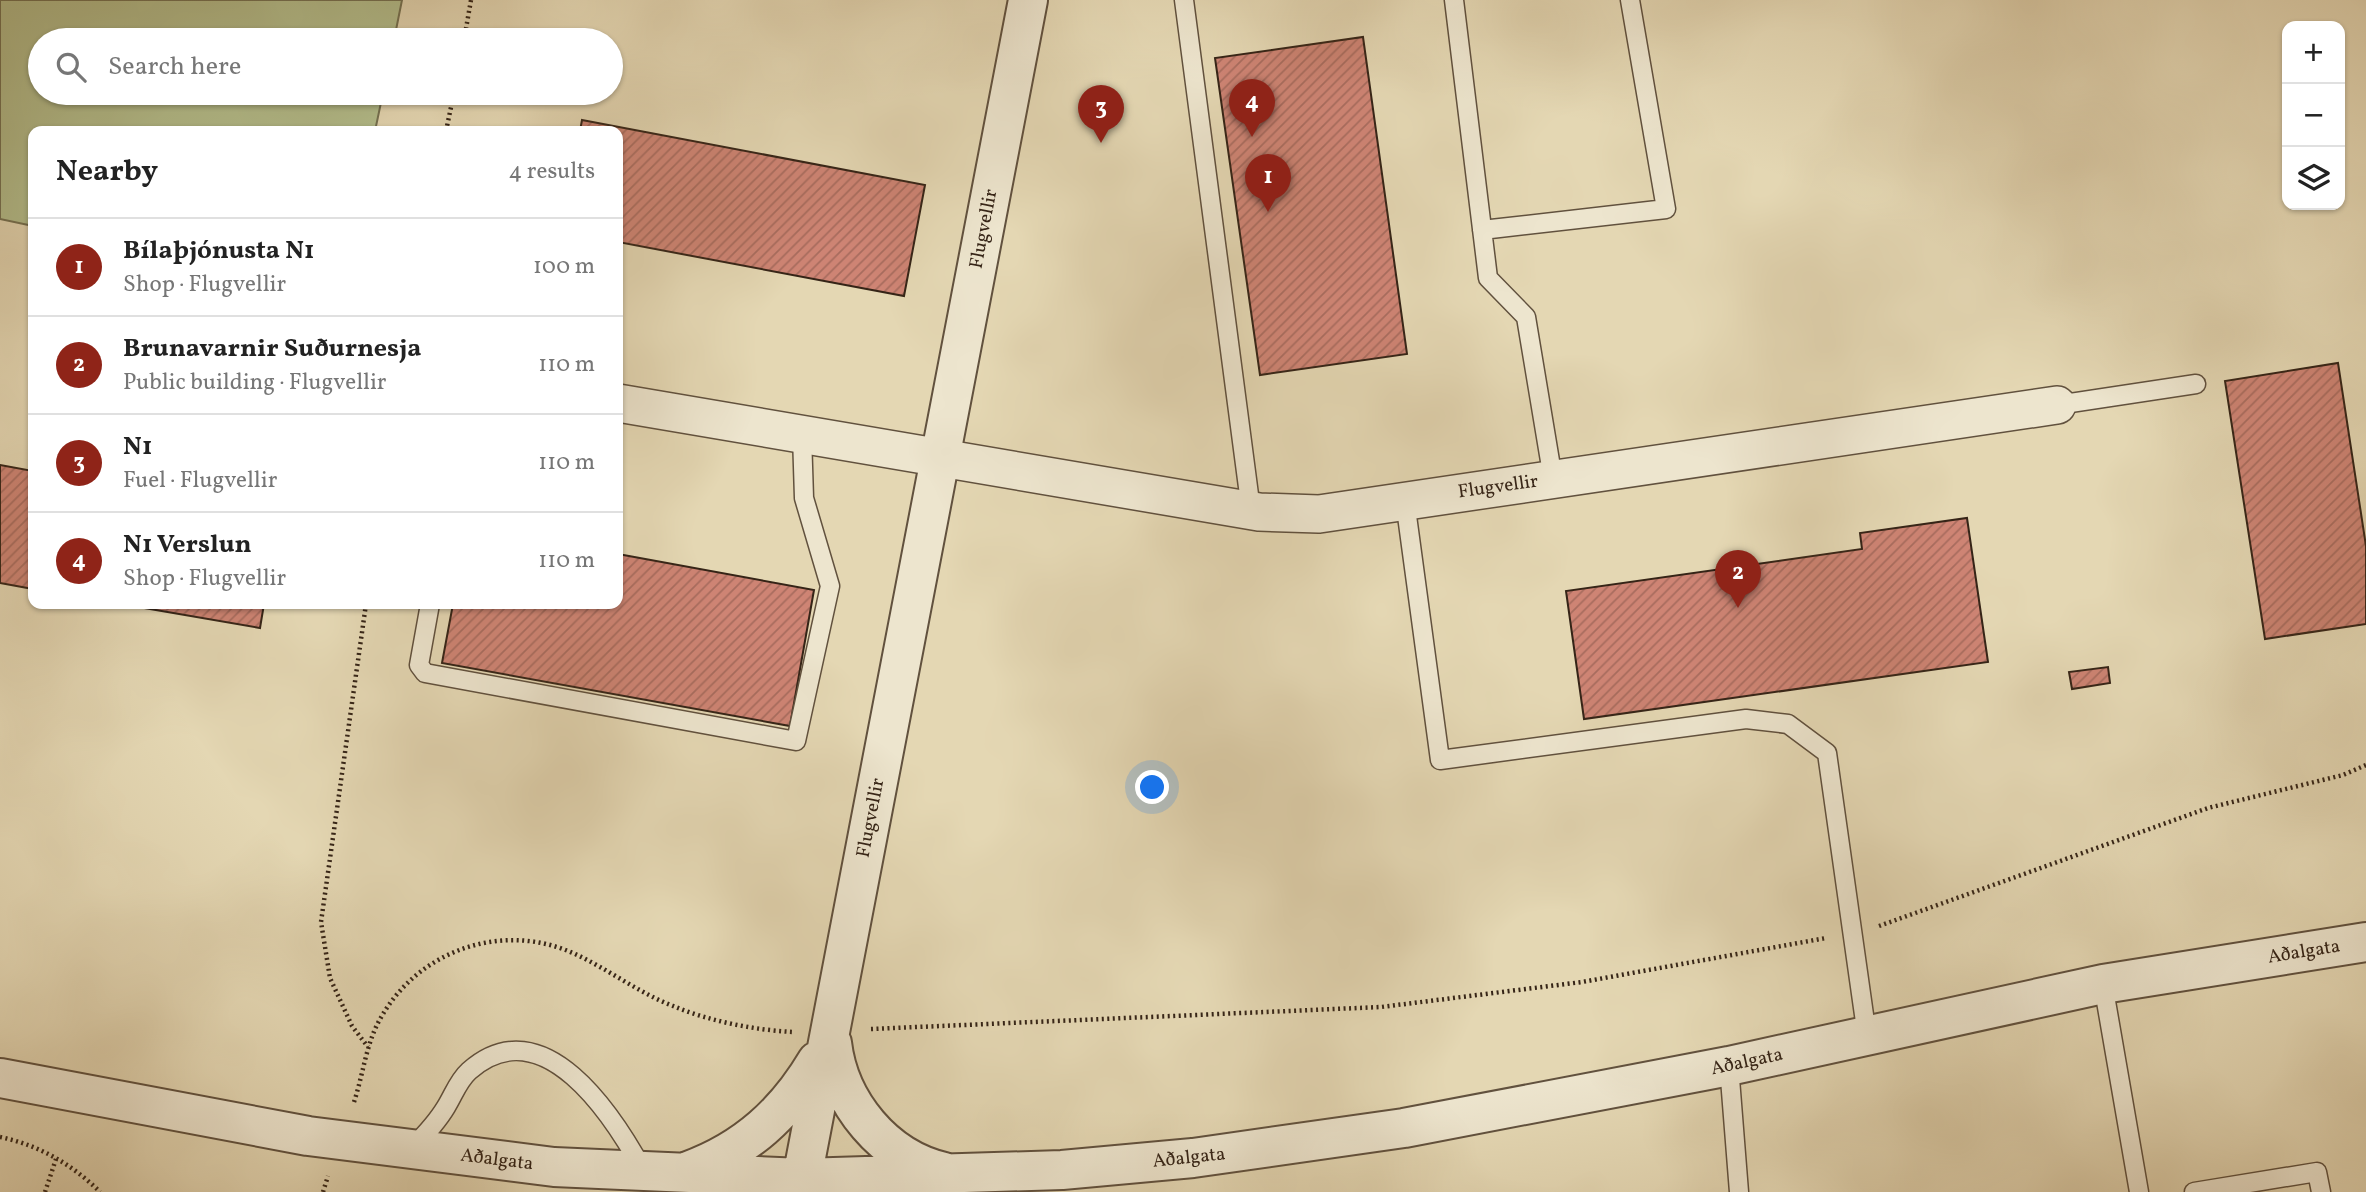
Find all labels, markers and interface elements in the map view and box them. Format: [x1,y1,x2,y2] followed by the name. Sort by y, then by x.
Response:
[2282,21,2345,210] map controls
[2282,21,2345,84] button: +
[28,28,623,105] search box
[52,48,90,86] icon: search
[108,49,241,85] text: Search here
[1229,79,1275,137] pin: 4
[2282,84,2345,147] button: −
[1078,85,1124,143] pin: 3
[2282,147,2345,210] button: layers
[56,151,158,193] text: Nearby
[1245,154,1291,212] pin: 1
[509,156,595,188] text: 4 results
[964,187,1004,271] street label: Flugvellir
[123,233,315,269] text: Bílaþjónusta N1
[74,251,84,283] text: 1
[533,251,595,283] text: 100 m
[123,269,286,301] text: Shop · Flugvellir
[123,331,421,367] text: Brunavarnir Suðurnesja
[73,349,85,381] text: 2
[538,349,595,381] text: 110 m
[123,367,386,399] text: Public building · Flugvellir
[123,429,152,465] text: N1
[73,447,85,479] text: 3
[538,447,595,479] text: 110 m
[123,465,277,497] text: Fuel · Flugvellir
[1456,469,1540,505] street label: Flugvellir
[123,527,252,563] text: N1 Verslun
[72,545,86,577] text: 4
[538,545,595,577] text: 110 m
[1715,550,1761,608] pin: 2
[123,563,286,595] text: Shop · Flugvellir
[1135,770,1169,804] your location
[851,776,891,860] street label: Flugvellir
[2266,933,2342,971] street label: Aðalgata
[1709,1042,1785,1082] street label: Aðalgata
[1151,1141,1227,1175] street label: Aðalgata
[459,1143,535,1177] street label: Aðalgata

